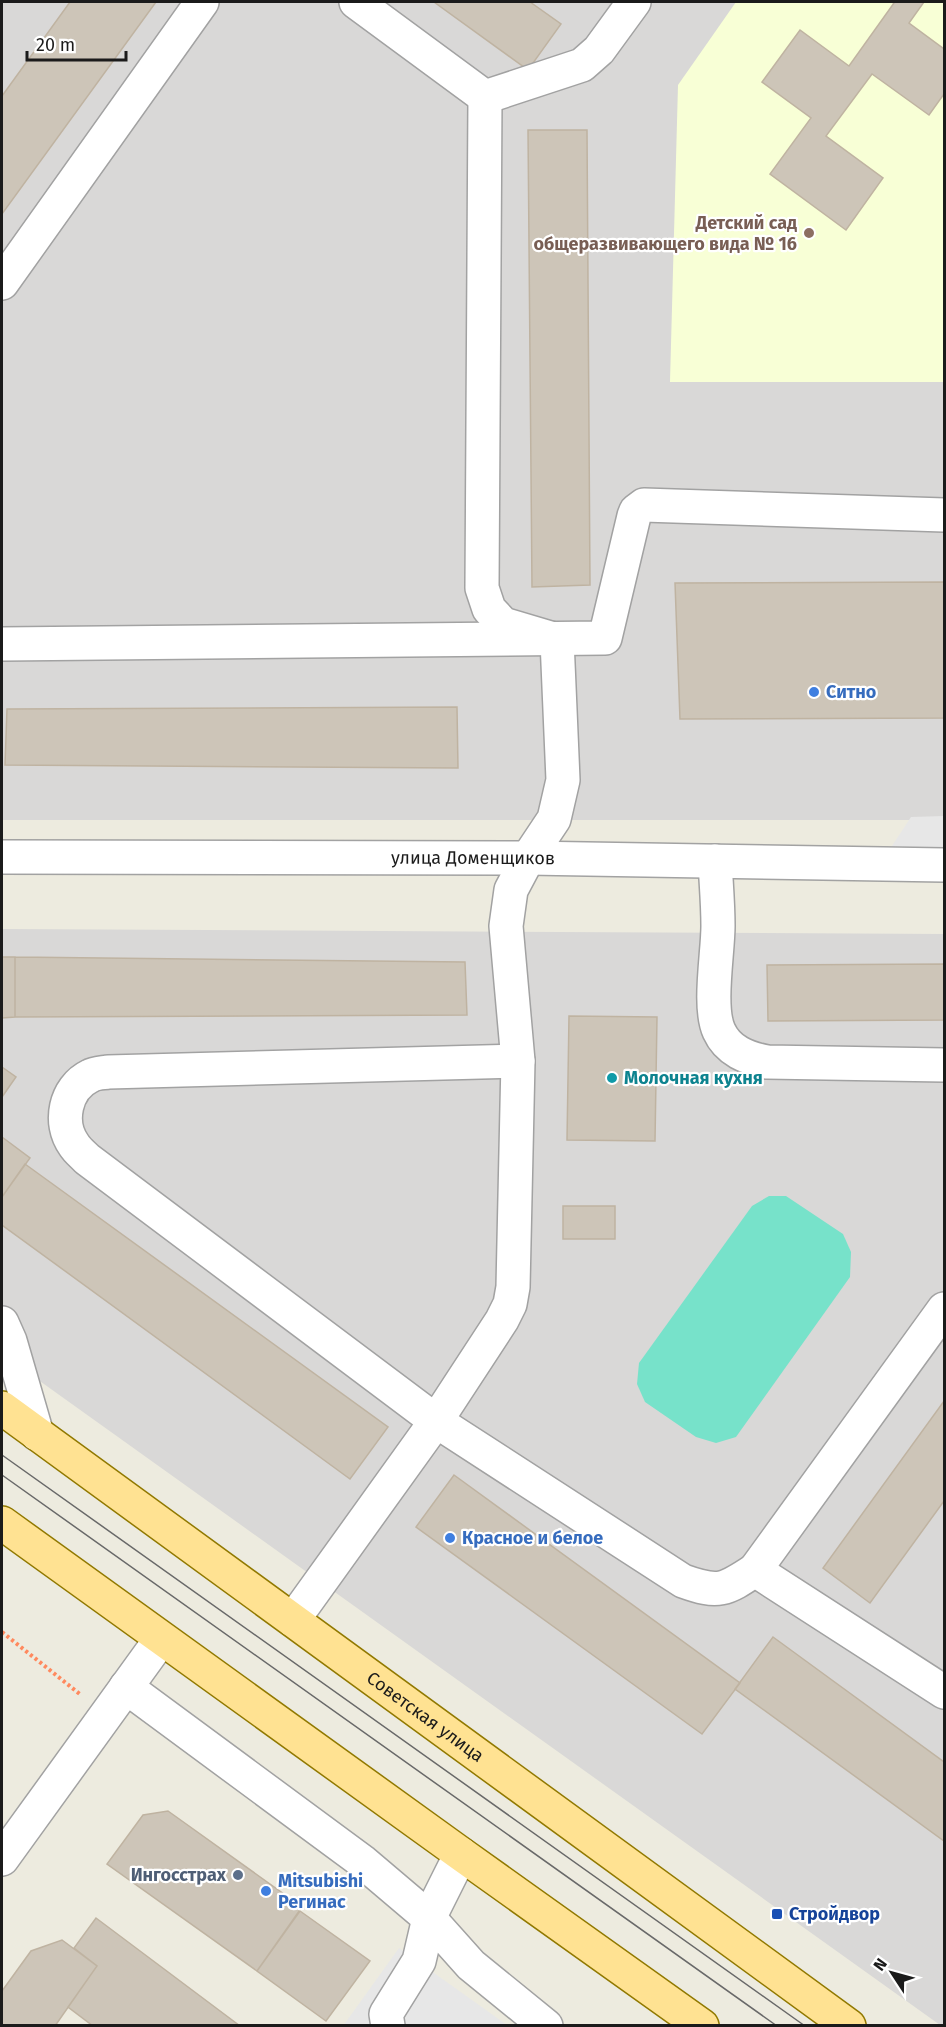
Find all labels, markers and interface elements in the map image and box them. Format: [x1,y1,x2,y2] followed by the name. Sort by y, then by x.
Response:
[27,24,126,62] scale bar
[36,34,75,56] text: 20 m
[534,212,797,255] place label: Детский сад общеразвивающего вида № 16
[802,226,816,240] marker: Детский сад общеразвивающего вида № 16
[826,681,876,703] place label: Ситно
[807,685,821,699] marker: Ситно
[391,847,555,869] street label: улица Доменщиков
[624,1067,763,1089] place label: Молочная кухня
[605,1071,619,1085] marker: Молочная кухня
[462,1527,603,1549] place label: Красное и белое
[443,1531,457,1545] marker: Красное и белое
[362,1667,488,1767] street label: Советская улица
[131,1864,227,1886] place label: Ингосстрах
[231,1868,245,1882] marker: Ингосстрах
[278,1870,363,1913] place label: Mitsubishi Регинас
[259,1884,273,1898] marker: Mitsubishi Регинас
[789,1903,880,1925] place label: Стройдвор
[770,1907,784,1921] marker: Стройдвор
[862,1943,922,2003] north arrow
[869,1955,891,1974] text: N

